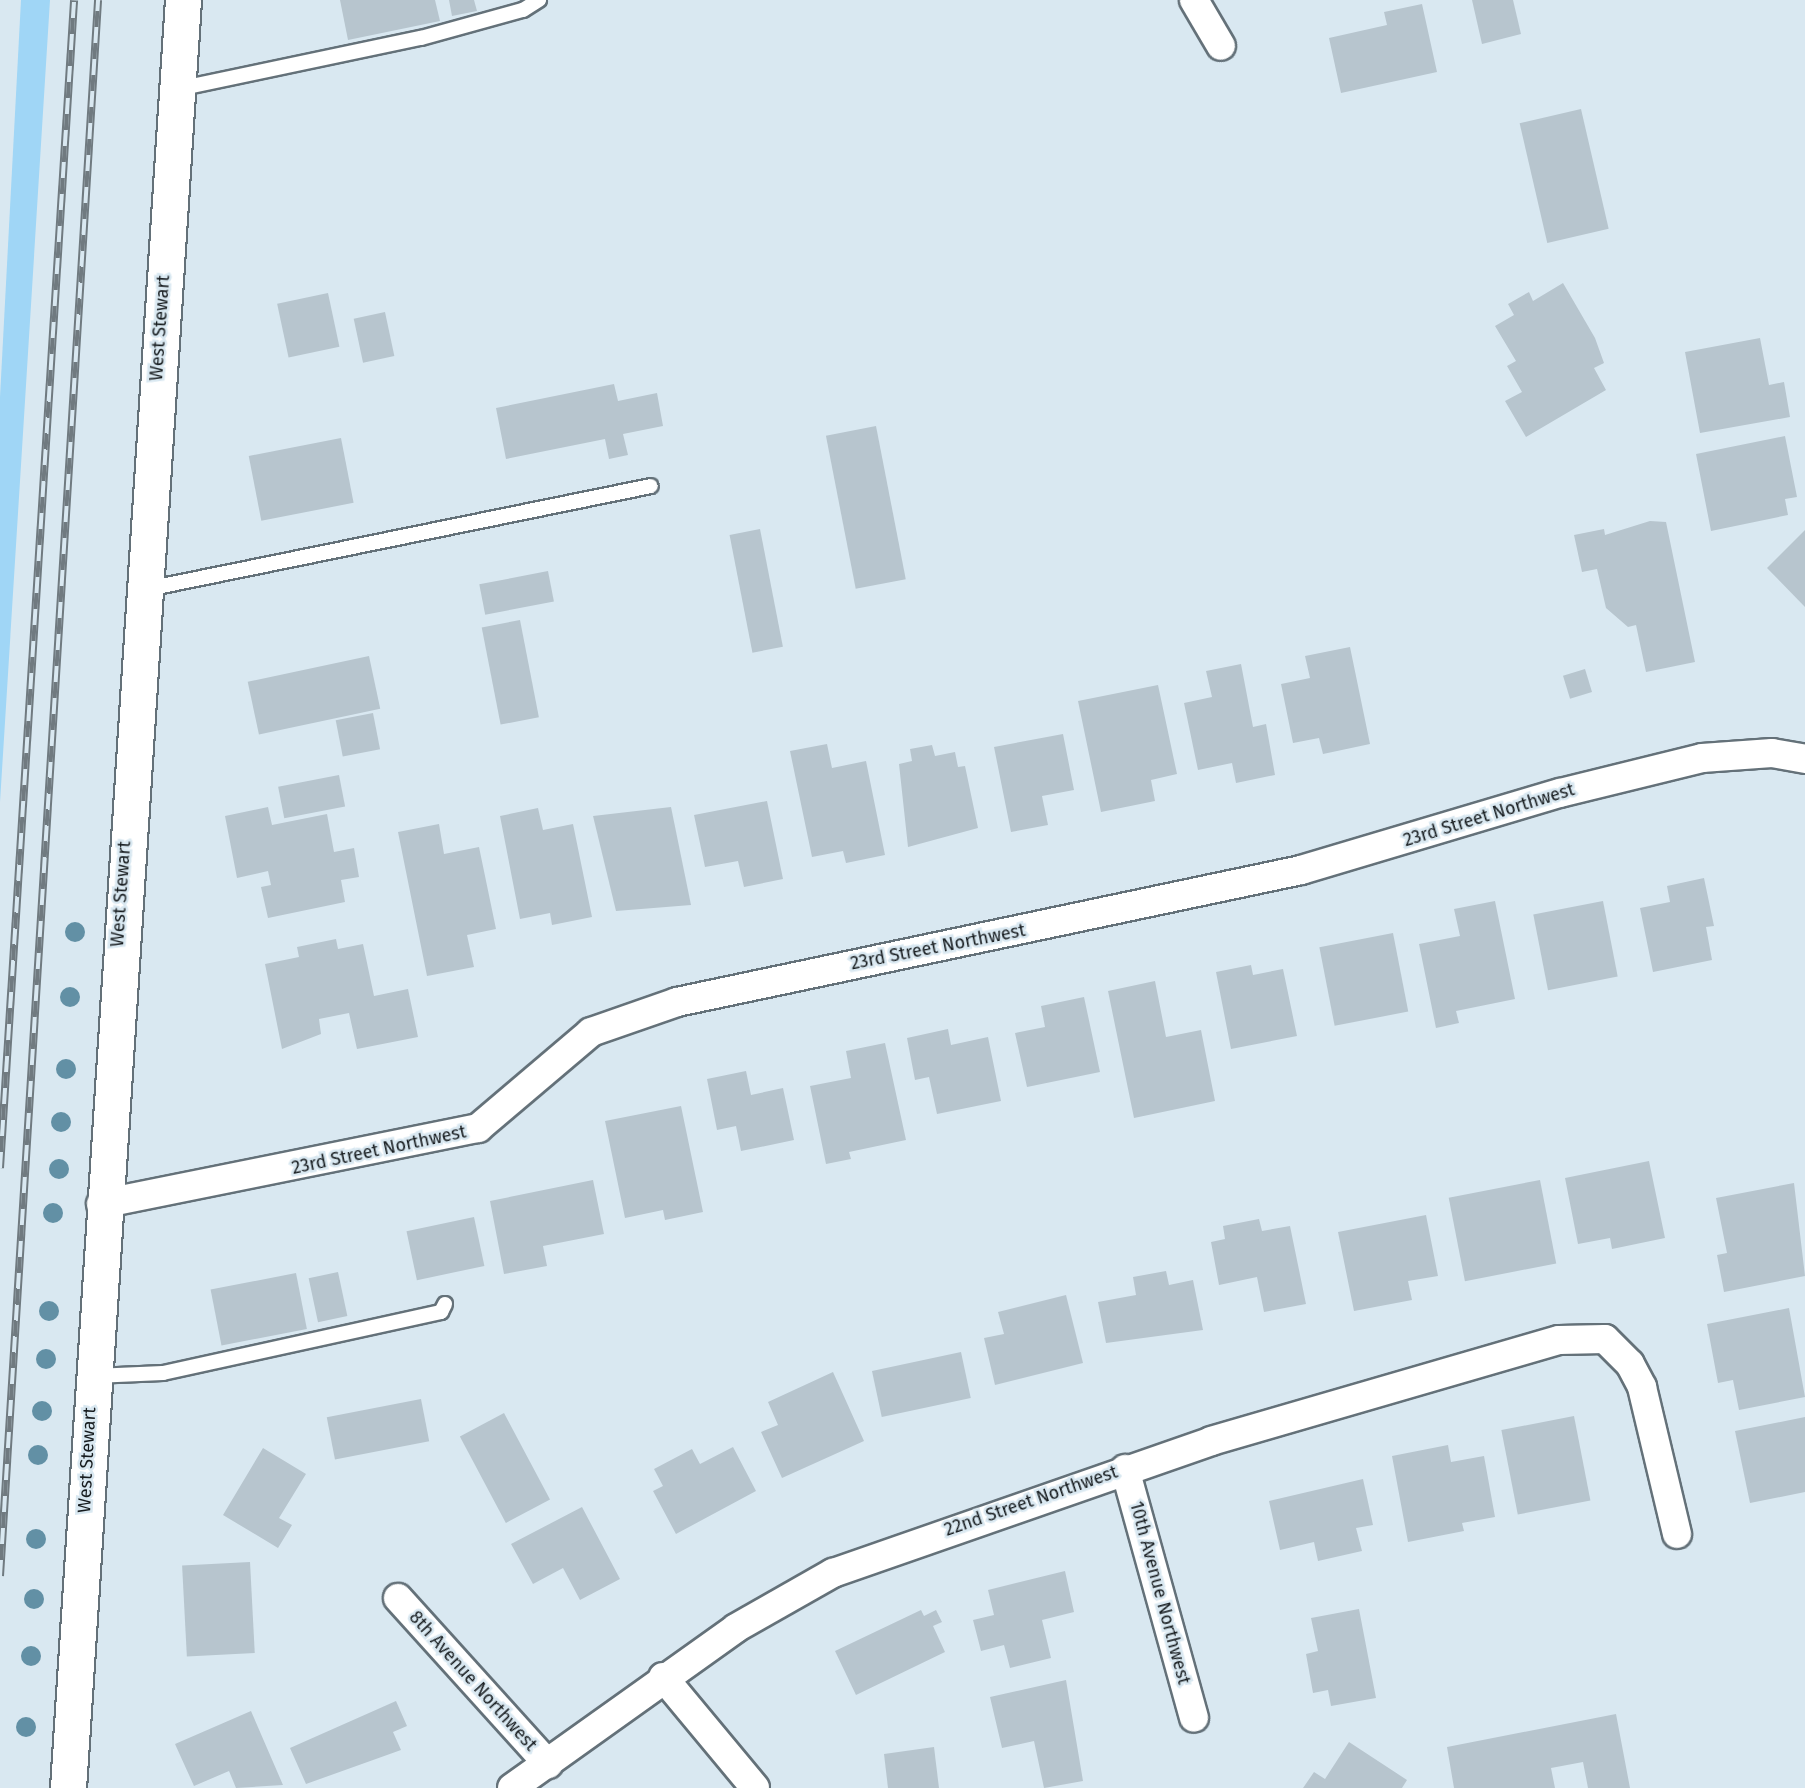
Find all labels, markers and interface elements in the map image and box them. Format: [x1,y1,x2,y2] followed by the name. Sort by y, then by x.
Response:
[146,274,174,382] street label: West Stewart
[1401,779,1577,851] street label: 23rd Street Northwest
[107,840,135,948] street label: West Stewart
[849,919,1027,975] street label: 23rd Street Northwest
[290,1121,468,1179] street label: 23rd Street Northwest
[73,1407,101,1513] street label: West Stewart
[941,1461,1121,1541] street label: 22nd Street Northwest
[1125,1499,1195,1687] street label: 10th Avenue Northwest
[405,1607,541,1755] street label: 8th Avenue Northwest

